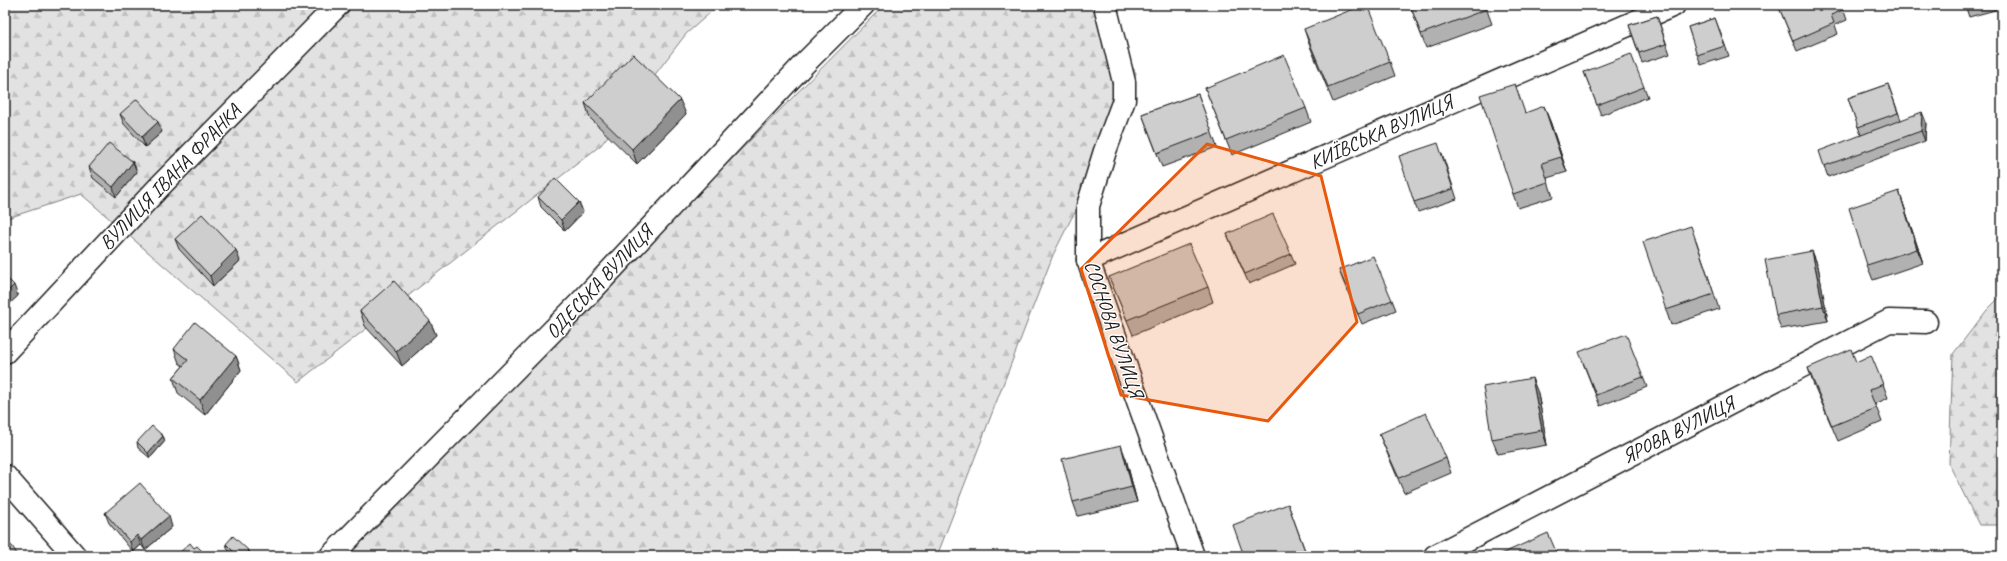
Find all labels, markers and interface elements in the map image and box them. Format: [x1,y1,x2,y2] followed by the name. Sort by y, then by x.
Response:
[1306,88,1459,175] street label: КИЇВСЬКА ВУЛИЦЯ
[94,98,247,255] street label: ВУЛИЦЯ ІВАНА ФРАНКА
[540,218,660,344] street label: ОДЕСЬКА ВУЛИЦЯ
[1079,257,1150,404] street label: СОСНОВА ВУЛИЦЯ
[1618,389,1741,469] street label: ЯРОВА ВУЛИЦЯ

